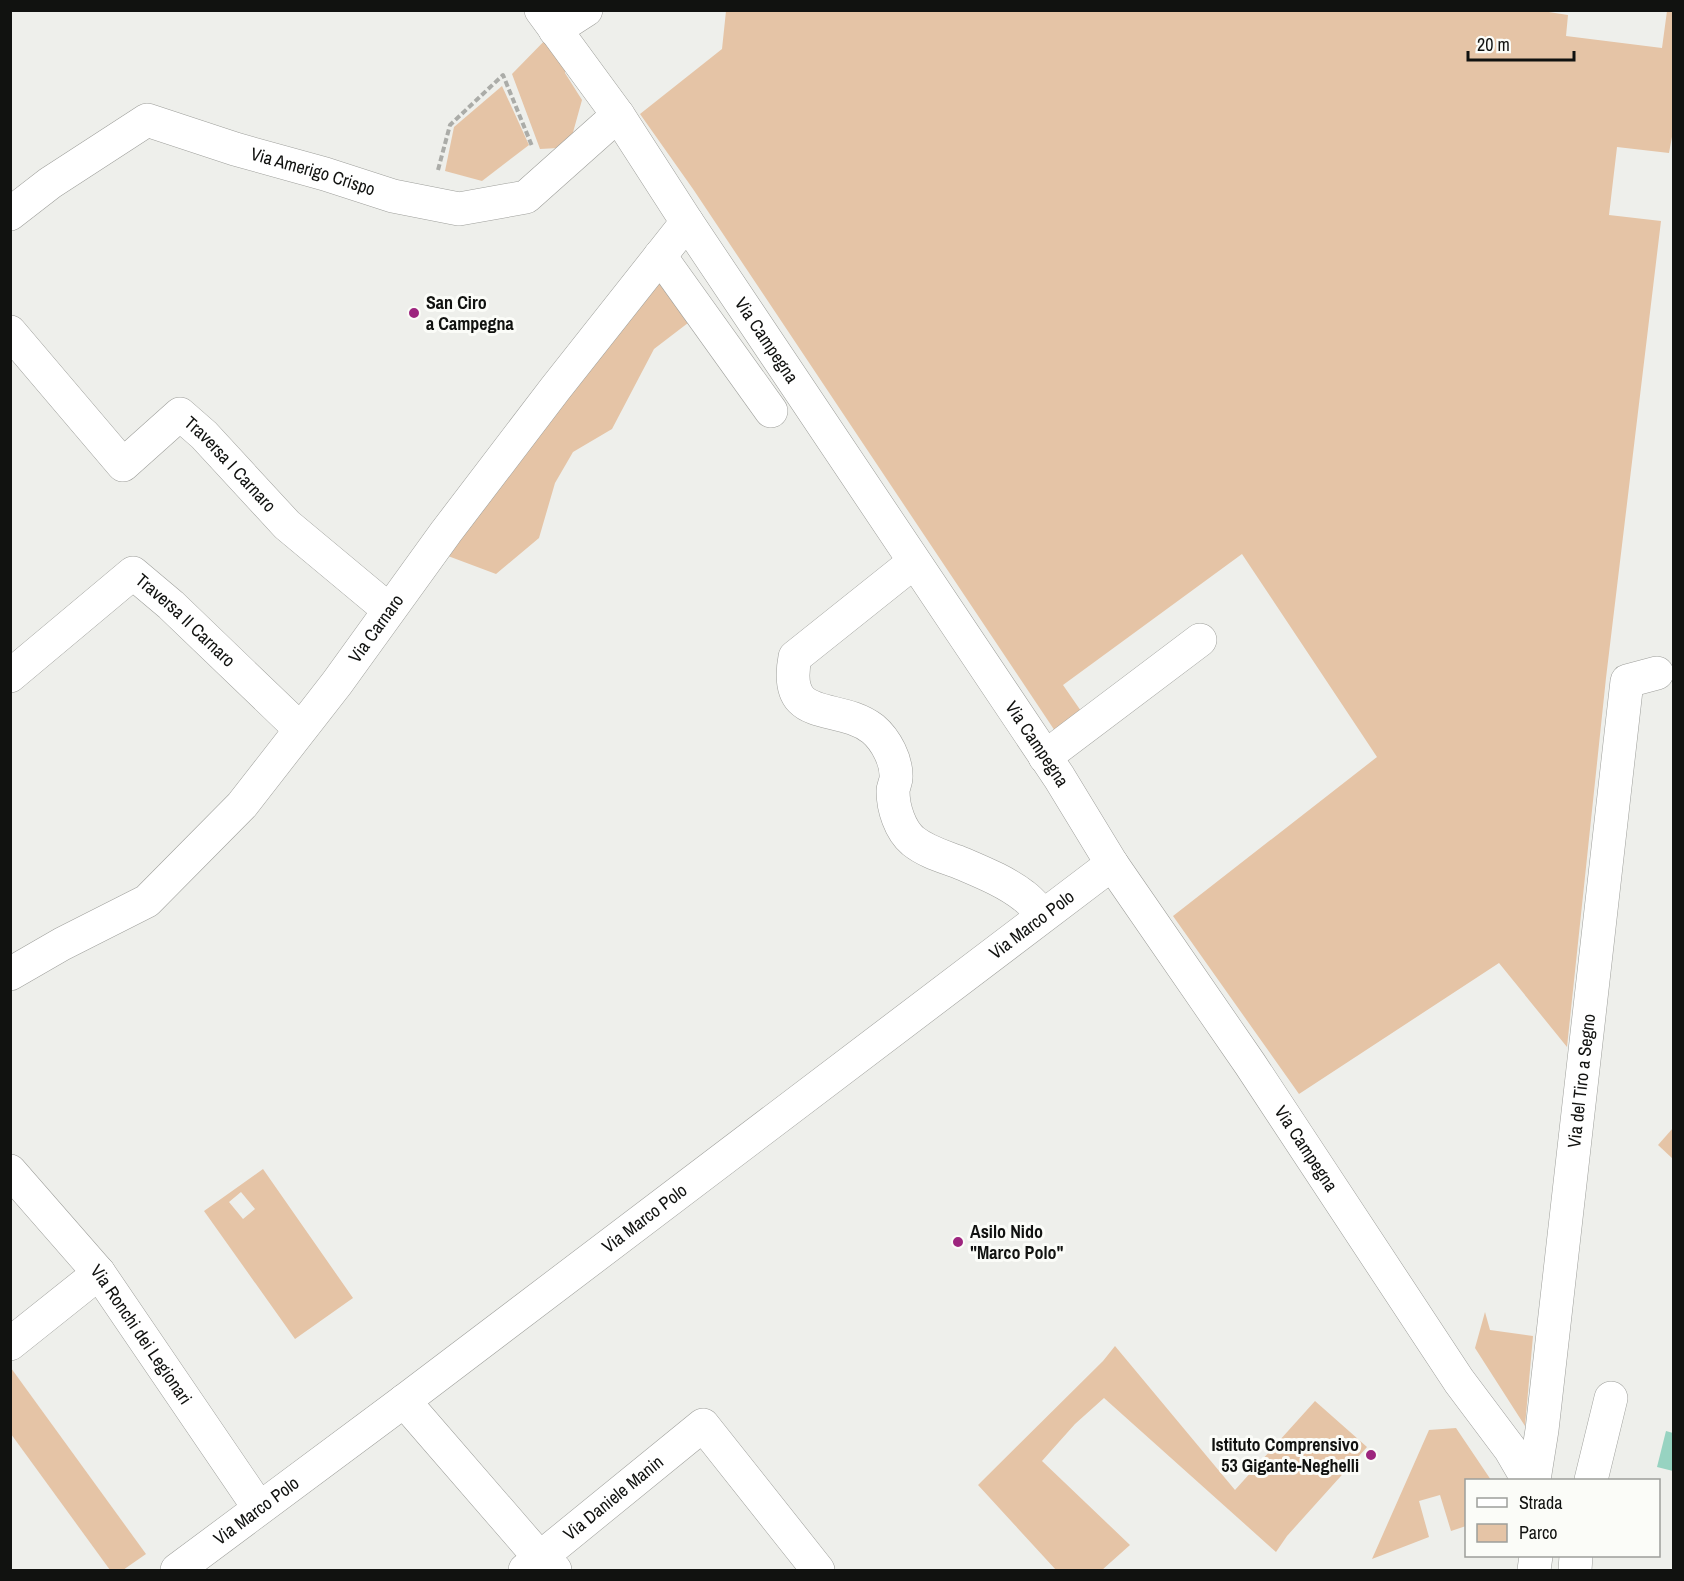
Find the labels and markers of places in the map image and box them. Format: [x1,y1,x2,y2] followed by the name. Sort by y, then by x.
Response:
[426,290,515,336] place label: San Ciro a Campegna
[407,306,421,320] marker: San Ciro a Campegna
[970,1219,1064,1265] place label: Asilo Nido "Marco Polo"
[951,1235,965,1249] marker: Asilo Nido "Marco Polo"
[1211,1432,1359,1478] place label: Istituto Comprensivo 53 Gigante-Neghelli
[1364,1448,1378,1462] marker: Istituto Comprensivo 53 Gigante-Neghelli

